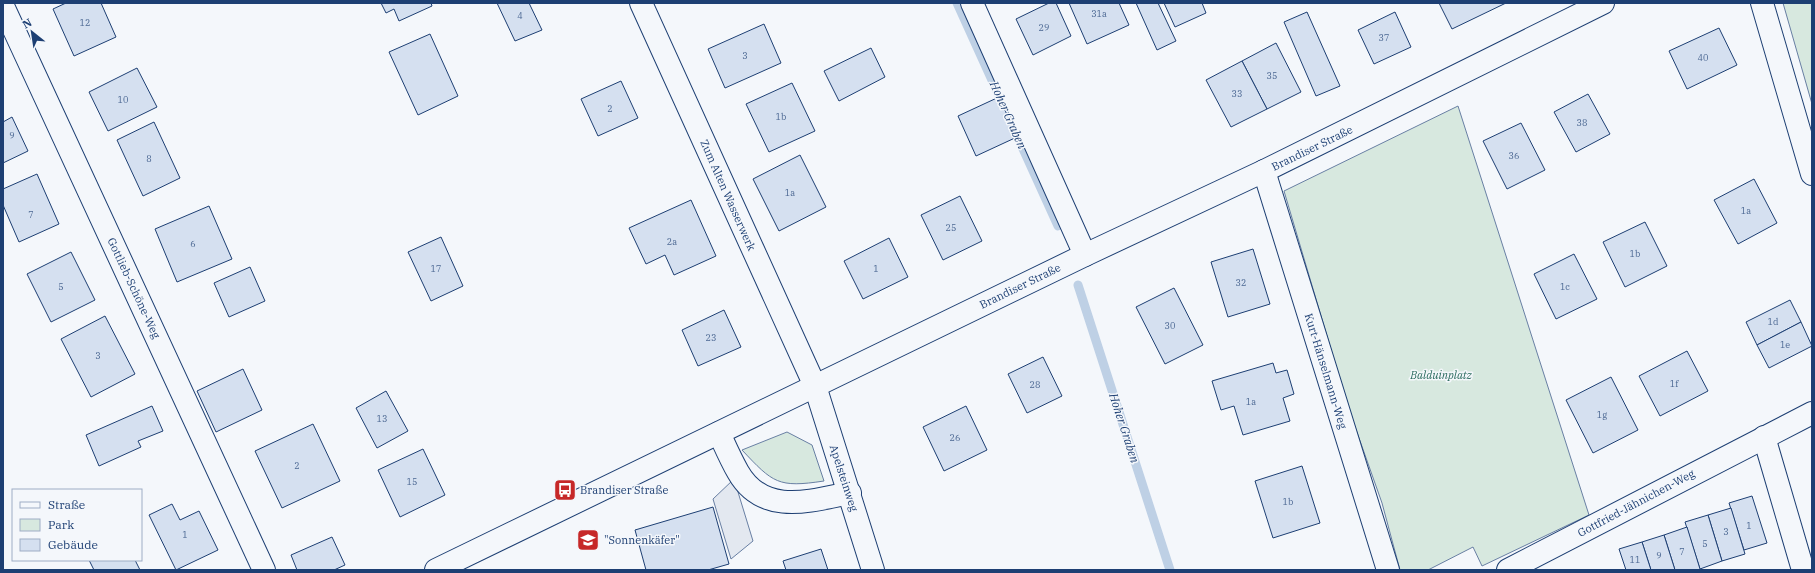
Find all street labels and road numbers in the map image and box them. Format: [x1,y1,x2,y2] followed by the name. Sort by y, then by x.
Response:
[1269,122,1355,174] street label: Brandiser Straße
[697,137,759,253] street label: Zum Alten Wasserwerk
[104,235,164,341] street label: Gottlieb-Schöne-Weg
[977,260,1063,312] street label: Brandiser Straße
[1302,311,1350,431] street label: Kurt-Hänselmann-Weg
[827,443,861,513] street label: Apelsteinweg
[1575,466,1697,540] street label: Gottfried-Jähnichen-Weg

